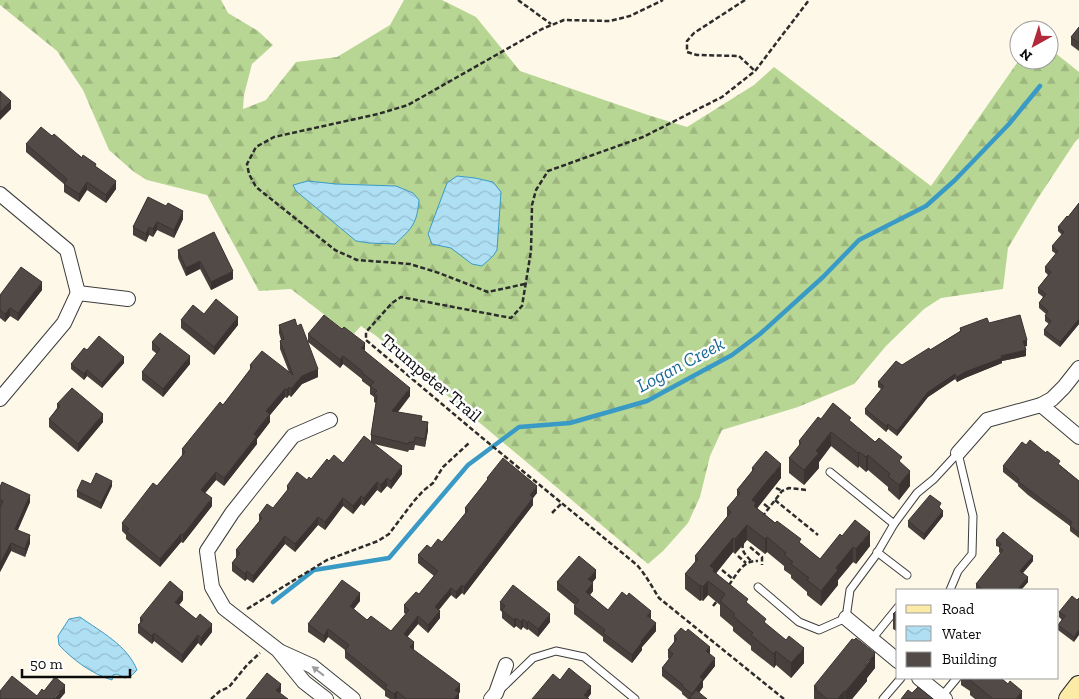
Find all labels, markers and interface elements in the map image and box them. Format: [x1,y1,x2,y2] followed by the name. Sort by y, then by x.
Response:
[1009,20,1059,70] north arrow
[1016,45,1036,65] text: N
[376,329,486,427] street label: Trumpeter Trail
[632,332,728,397] water label: Logan Creek
[896,589,1059,679] legend
[942,600,975,618] text: Road
[942,625,982,643] text: Water
[22,646,130,678] scale bar
[942,650,997,668] text: Building
[30,655,63,673] text: 50 m
[311,666,325,676] one-way arrow

